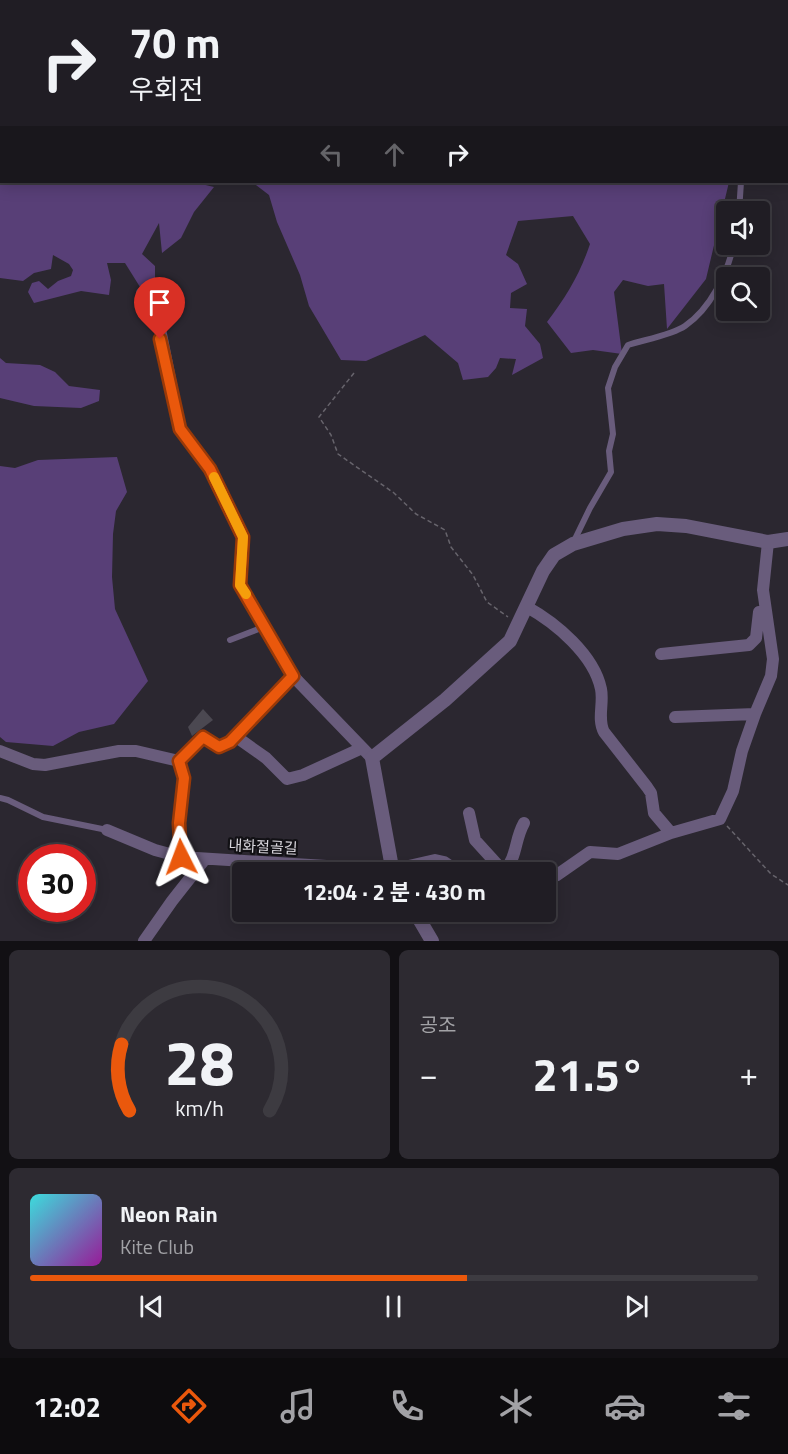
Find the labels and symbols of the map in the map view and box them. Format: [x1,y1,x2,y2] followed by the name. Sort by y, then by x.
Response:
[134,277,185,339] pin
[149,825,213,889] position arrow
[228,833,298,860] street label: 내화절골길
[18,844,96,922] speed limit sign: 30

